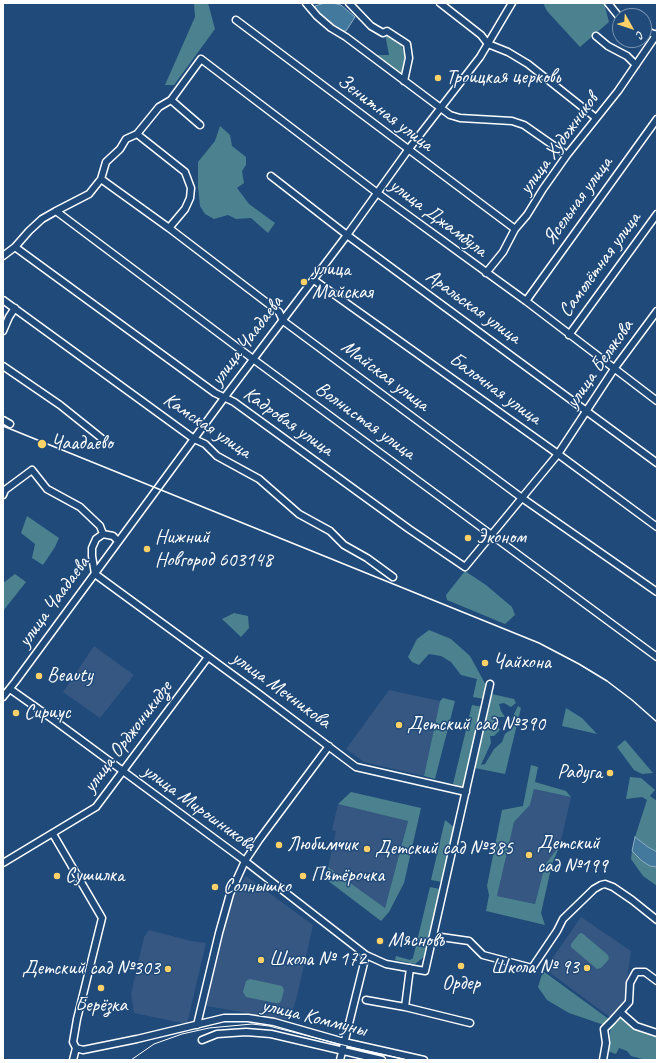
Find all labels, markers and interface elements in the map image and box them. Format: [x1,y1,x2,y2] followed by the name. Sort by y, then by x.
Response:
[612,8,652,48] north arrow
[633,28,648,41] text: С
[446,66,560,90] place label: Троицкая церковь
[332,69,438,157] street label: Зенитная улица
[433,73,443,83] marker: Троицкая церковь
[514,89,604,199] street label: улица Художников
[538,152,618,250] street label: Ясельная улица
[384,173,492,263] street label: улица Джамбула
[554,208,646,322] street label: Самолётная улица
[312,258,373,305] place label: улица Майская
[421,264,525,350] street label: Аральская улица
[299,277,309,287] marker: улица Майская
[206,291,288,391] street label: улица Чаадаева
[561,315,639,413] street label: улица Белякова
[336,335,434,417] street label: Майская улица
[444,348,546,430] street label: Балочная улица
[310,377,420,465] street label: Волнистая улица
[238,382,338,462] street label: Кадровая улица
[159,388,255,464] street label: Камская улица
[51,432,113,456] place label: Чаадаево
[36,438,48,450] marker: Чаадаево
[155,526,273,573] place label: Нижний Новгород 603148
[476,526,526,550] place label: Эконом
[463,533,473,543] marker: Эконом
[142,544,152,554] marker: Нижний Новгород 603148
[13,552,95,652] street label: улица Чаадаева
[227,646,335,734] street label: улица Мечникова
[493,651,551,675] place label: Чайхона
[480,658,490,668] marker: Чайхона
[47,664,93,688] place label: Beauty
[34,671,44,681] marker: Beauty
[78,677,178,797] street label: улица Орджоникидзе
[24,701,71,725] place label: Сириус
[11,708,21,718] marker: Сириус
[407,713,545,737] place label: Детский сад №390
[394,720,404,730] marker: Детский сад №390
[138,759,260,857] street label: улица Мирошникова
[557,761,602,785] place label: Радуга
[605,768,615,778] marker: Радуга
[537,832,608,879] place label: Детский сад №199
[287,833,357,857] place label: Любимчик
[375,837,513,861] place label: Детский сад №385
[274,840,284,850] marker: Любимчик
[362,844,372,854] marker: Детский сад №385
[524,850,534,860] marker: Детский сад №199
[65,864,124,888] place label: Сушилка
[311,864,384,888] place label: Пятёрочка
[52,871,62,881] marker: Сушилка
[298,871,308,881] marker: Пятёрочка
[223,875,291,899] place label: Солнышко
[210,882,220,892] marker: Солнышко
[388,929,444,953] place label: Мясновъ
[375,936,385,946] marker: Мясновъ
[269,948,366,972] place label: Школа № 172
[256,955,266,965] marker: Школа № 172
[491,956,579,980] place label: Школа № 93
[22,957,160,981] place label: Детский сад №303
[456,961,466,971] marker: Ордер
[582,963,592,973] marker: Школа № 93
[163,964,173,974] marker: Детский сад №303
[442,972,480,996] place label: Ордер
[96,983,106,993] marker: Берёзка
[259,993,369,1043] street label: улица Коммуны
[75,994,127,1018] place label: Берёзка

